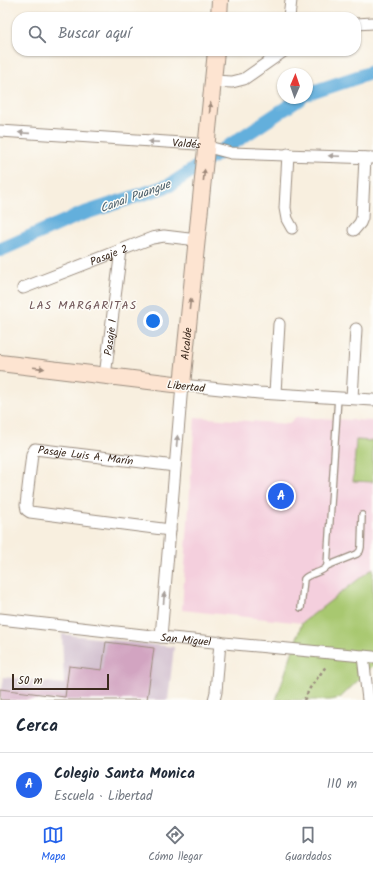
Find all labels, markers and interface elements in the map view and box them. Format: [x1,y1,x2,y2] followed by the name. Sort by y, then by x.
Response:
[12,12,361,56] search box
[58,22,131,46] text: Buscar aquí
[26,23,48,45] icon: search
[277,68,313,104] north arrow
[207,102,213,114] one-way arrow
[18,130,30,137] one-way arrow
[172,134,203,155] street label: Valdés
[148,138,160,145] one-way arrow
[328,153,340,160] one-way arrow
[200,169,207,181] one-way arrow
[97,174,175,218] water label: Canal Puangue
[87,240,131,271] street label: Pasaje 2
[29,296,137,315] district label: LAS MARGARITAS
[187,298,194,310] one-way arrow
[143,311,163,331] your location
[100,318,122,357] street label: Pasaje 1
[177,326,198,361] street label: Alcalde
[33,365,45,371] one-way arrow
[166,376,206,398] street label: Libertad
[174,435,181,447] one-way arrow
[37,441,134,471] street label: Pasaje Luis A. Marín
[268,481,294,511] pin: A
[161,592,168,604] one-way arrow
[160,629,212,652] street label: San Miguel
[12,672,109,691] scale bar
[18,672,43,690] text: 50 m
[16,713,58,740] text: Cerca
[54,762,195,786] text: Colegio Santa Monica
[25,774,33,795] text: A
[327,774,357,795] text: 110 m
[54,786,153,807] text: Escuela · Libertad
[41,824,66,866] tab: Mapa
[148,824,202,866] tab: Cómo llegar
[285,824,332,866] tab: Guardados

